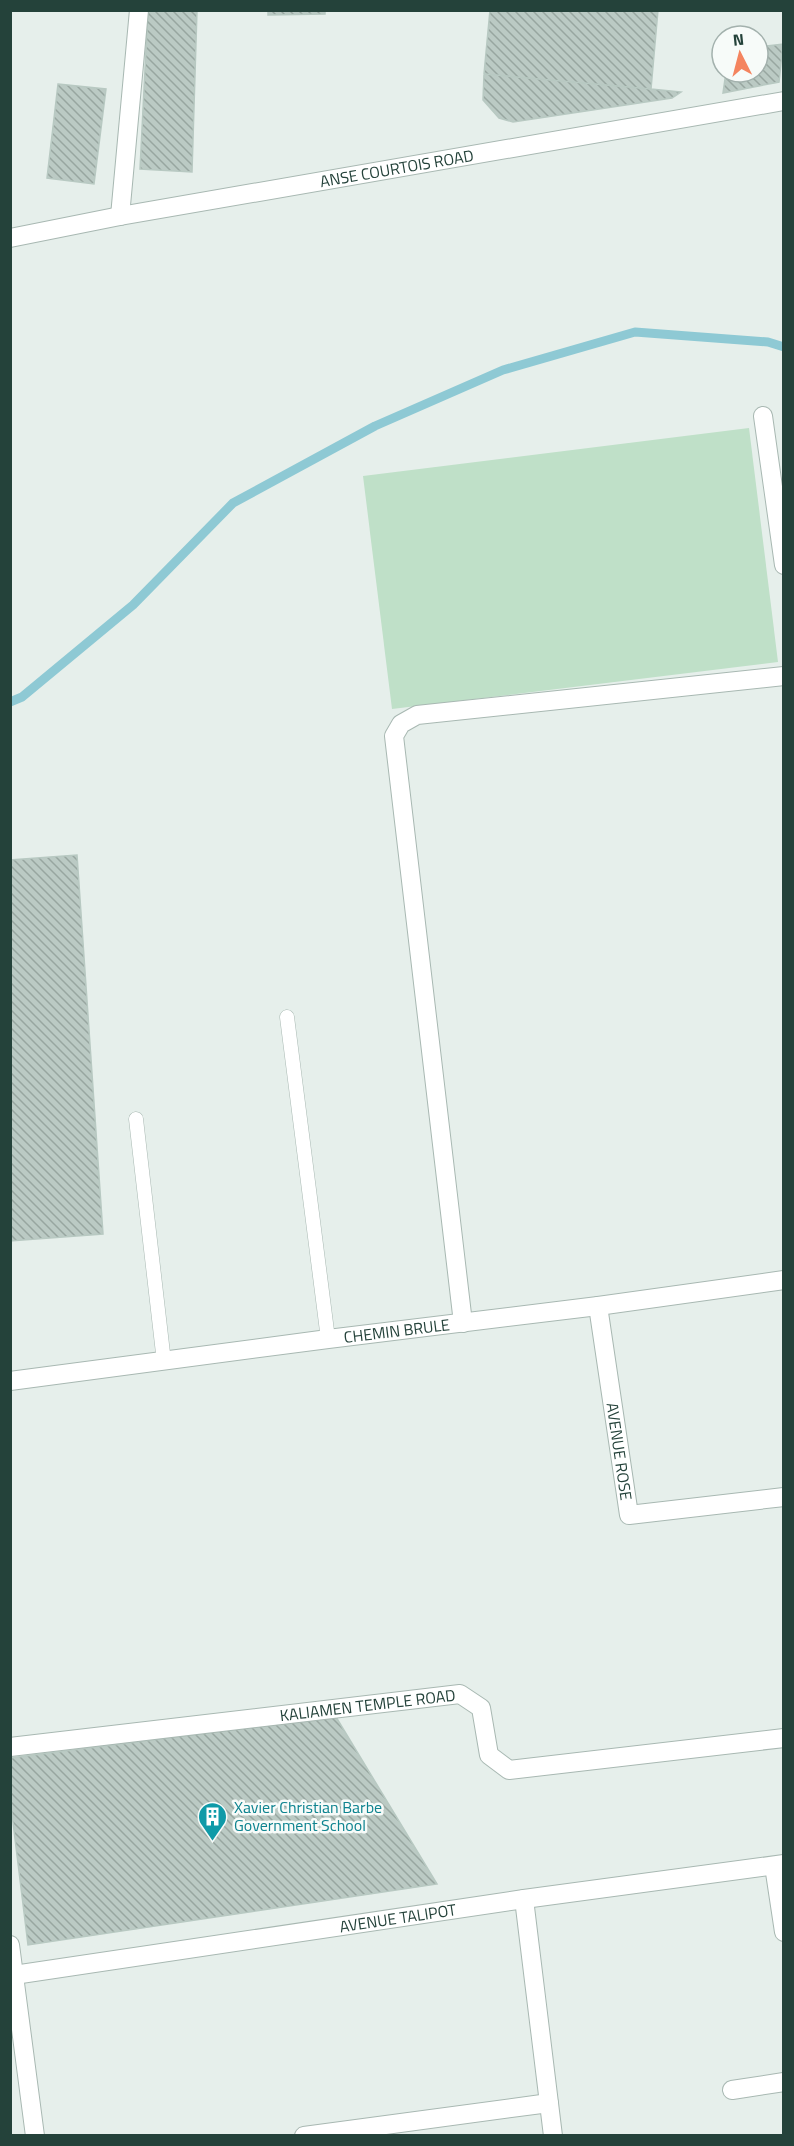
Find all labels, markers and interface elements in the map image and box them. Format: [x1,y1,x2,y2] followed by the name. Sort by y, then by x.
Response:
[710,24,770,84] north arrow
[732,27,745,52] text: N
[318,143,475,193] street label: ANSE COURTOIS ROAD
[342,1312,451,1349] street label: CHEMIN BRULE
[600,1401,639,1502] street label: AVENUE ROSE
[278,1683,457,1727] street label: KALIAMEN TEMPLE ROAD
[234,1795,382,1837] place label: Xavier Christian Barbe Government School
[197,1800,229,1842] building icon: Xavier Christian Barbe Government School
[338,1897,458,1938] street label: AVENUE TALIPOT

